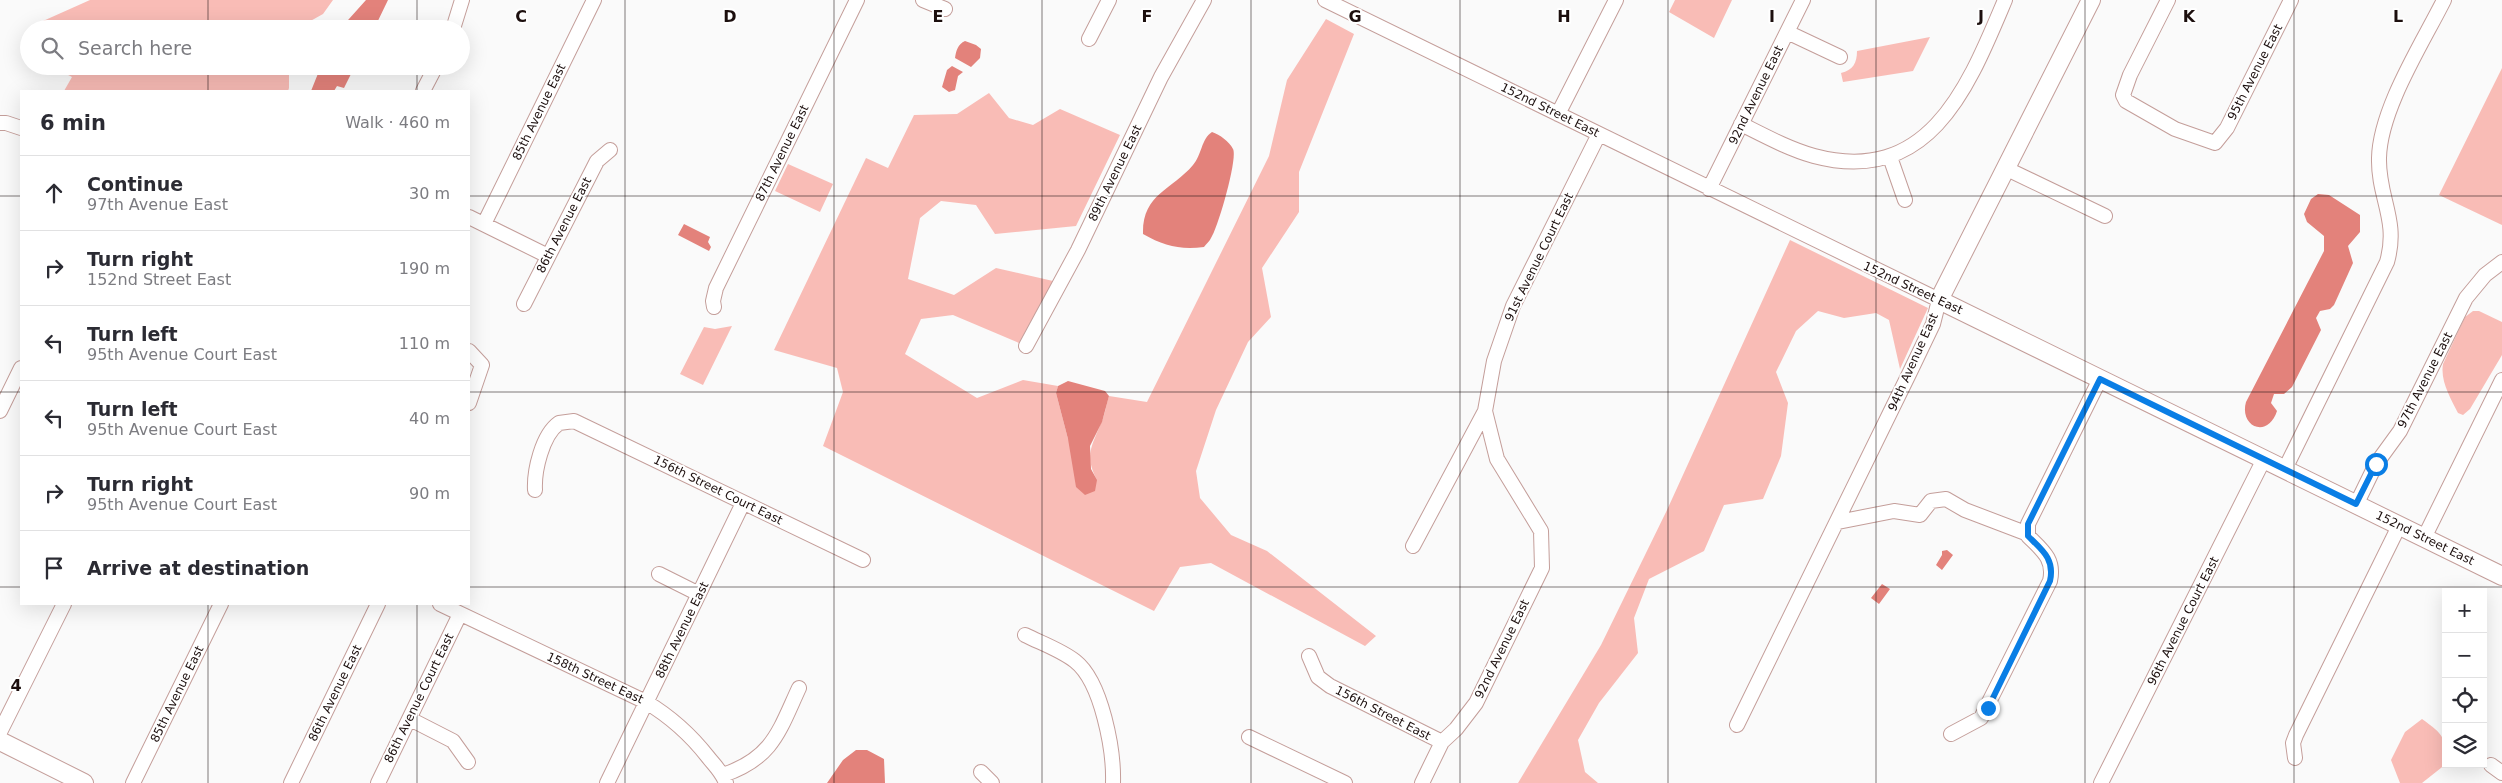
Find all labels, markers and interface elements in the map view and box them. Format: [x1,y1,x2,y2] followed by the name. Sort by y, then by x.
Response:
[515,7,527,26] text: C
[723,7,737,26] text: D
[933,7,943,26] text: E
[1142,7,1152,26] text: F
[1348,7,1362,26] text: G
[1557,7,1571,26] text: H
[1769,7,1775,26] text: I
[1977,7,1984,26] text: J
[2183,7,2196,26] text: K
[2393,7,2403,26] text: L
[20,20,470,75] search box
[2225,21,2285,122] street label: 95th Avenue East
[38,34,66,62] icon: search
[78,37,192,59] text: Search here
[1726,43,1786,147] street label: 92nd Avenue East
[510,61,569,163] street label: 85th Avenue East
[1498,80,1602,140] street label: 152nd Street East
[753,102,812,204] street label: 87th Avenue East
[40,111,106,135] text: 6 min
[345,113,450,132] text: Walk · 460 m
[1086,122,1145,224] street label: 89th Avenue East
[87,173,183,195] text: Continue
[534,174,594,275] street label: 86th Avenue East
[40,179,68,207] icon: ahead
[409,184,450,203] text: 30 m
[1502,190,1576,323] street label: 91st Avenue Court East
[87,195,228,214] text: 97th Avenue East
[87,248,193,270] text: Turn right
[40,254,68,282] icon: right
[399,259,450,278] text: 190 m
[1861,259,1965,317] street label: 152nd Street East
[87,270,231,289] text: 152nd Street East
[1885,311,1941,413] street label: 94th Avenue East
[87,323,178,345] text: Turn left
[40,329,68,357] icon: left
[2395,329,2455,430] street label: 97th Avenue East
[399,334,450,353] text: 110 m
[87,345,277,364] text: 95th Avenue Court East
[87,398,178,420] text: Turn left
[40,404,68,432] icon: left
[409,409,450,428] text: 40 m
[87,420,277,439] text: 95th Avenue Court East
[651,453,785,528] street label: 156th Street Court East
[2365,453,2388,476] route start
[87,473,193,495] text: Turn right
[40,479,68,507] icon: right
[409,484,450,503] text: 90 m
[87,495,277,514] text: 95th Avenue Court East
[2373,508,2477,568] street label: 152nd Street East
[40,554,68,582] icon: arrive
[2144,554,2222,688] street label: 96th Avenue Court East
[87,557,309,579] text: Arrive at destination
[653,579,712,681] street label: 88th Avenue East
[2442,588,2487,768] map controls
[2442,588,2487,633] button: +
[1472,597,1532,701] street label: 92nd Avenue East
[381,631,457,765] street label: 86th Avenue Court East
[2442,633,2487,678] button: −
[306,642,365,744] street label: 86th Avenue East
[148,643,207,745] street label: 85th Avenue East
[544,649,646,707] street label: 158th Street East
[10,676,22,695] text: 4
[2442,678,2487,723] button: locate
[1333,683,1433,743] street label: 156th Street East
[1977,697,2000,720] route end
[2442,723,2487,768] button: layers

